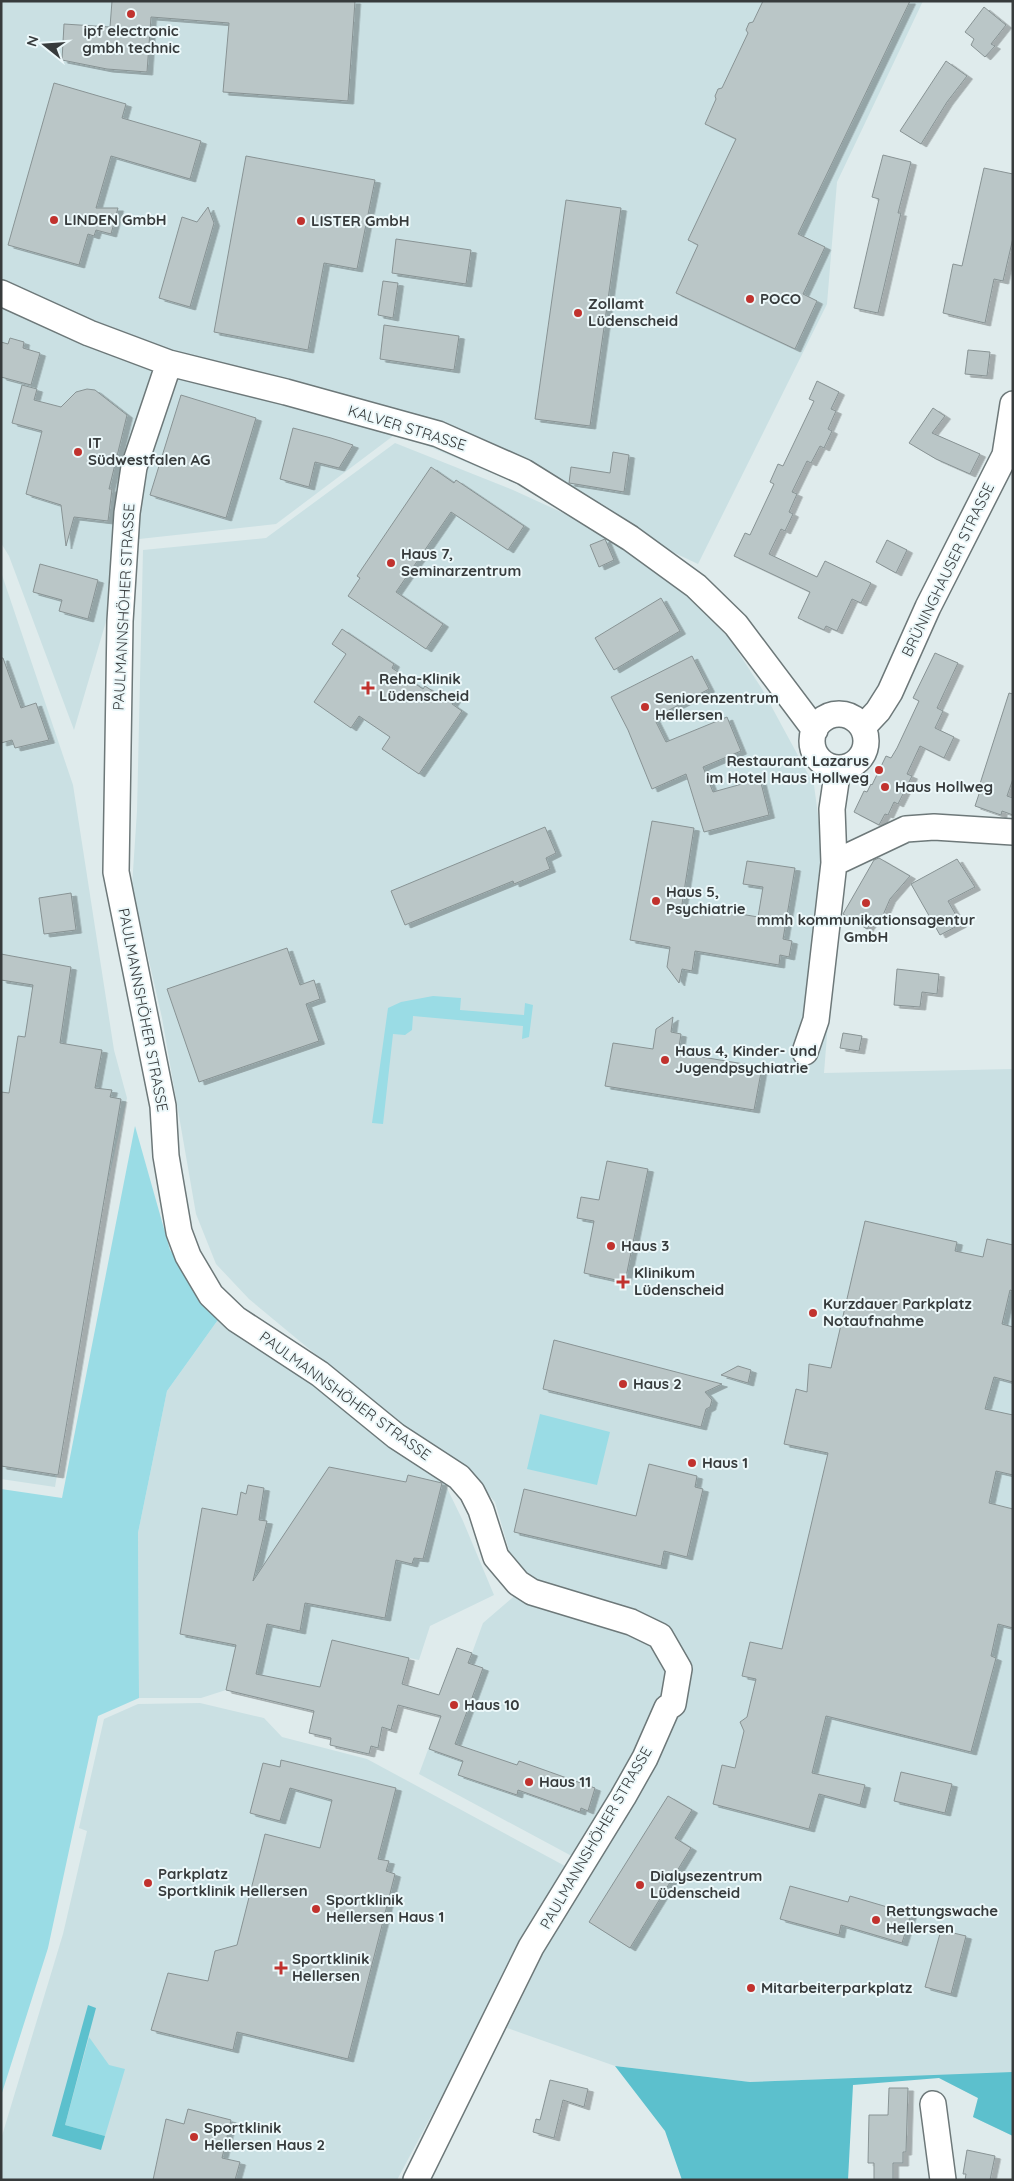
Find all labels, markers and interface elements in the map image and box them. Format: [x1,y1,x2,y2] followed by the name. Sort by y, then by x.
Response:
[125,8,137,20] marker: ipf electronic gmbh technic
[20,20,70,70] north arrow
[82,21,180,57] place label: ipf electronic gmbh technic
[22,34,43,49] text: N
[64,210,167,229] place label: LINDEN GmbH
[311,211,409,230] place label: LISTER GmbH
[48,214,60,226] marker: LINDEN GmbH
[295,215,307,227] marker: LISTER GmbH
[760,289,801,308] place label: POCO
[744,293,756,305] marker: POCO
[588,294,678,330] place label: Zollamt Lüdenscheid
[572,307,584,319] marker: Zollamt Lüdenscheid
[346,401,468,454] street label: KALVER STRASSE
[88,433,210,469] place label: IT Südwestfalen AG
[72,446,84,458] marker: IT Südwestfalen AG
[897,480,998,660] street label: BRÜNINGHAUSER STRASSE
[109,503,138,711] street label: PAULMANNSHÖHER STRASSE
[401,544,521,580] place label: Haus 7, Seminarzentrum
[385,557,397,569] marker: Haus 7, Seminarzentrum
[379,669,469,705] place label: Reha-Klinik Lüdenscheid
[361,681,375,695] marker: Reha-Klinik Lüdenscheid
[655,688,779,724] place label: Seniorenzentrum Hellersen
[639,701,651,713] marker: Seniorenzentrum Hellersen
[706,751,869,787] place label: Restaurant Lazarus im Hotel Haus Hollweg
[873,764,885,776] marker: Restaurant Lazarus im Hotel Haus Hollweg
[895,777,993,796] place label: Haus Hollweg
[879,781,891,793] marker: Haus Hollweg
[666,882,746,918] place label: Haus 5, Psychiatrie
[650,895,662,907] marker: Haus 5, Psychiatrie
[860,897,872,909] marker: mmh kommunikationsagentur GmbH
[114,906,173,1113] street label: PAULMANNSHÖHER STRASSE
[757,910,976,946] place label: mmh kommunikationsagentur GmbH
[675,1041,817,1077] place label: Haus 4, Kinder- und Jugendpsychiatrie
[659,1054,671,1066] marker: Haus 4, Kinder- und Jugendpsychiatrie
[621,1236,669,1255] place label: Haus 3
[605,1240,617,1252] marker: Haus 3
[634,1263,724,1299] place label: Klinikum Lüdenscheid
[616,1275,630,1289] marker: Klinikum Lüdenscheid
[823,1294,972,1330] place label: Kurzdauer Parkplatz Notaufnahme
[807,1307,819,1319] marker: Kurzdauer Parkplatz Notaufnahme
[256,1327,435,1464] street label: PAULMANNSHÖHER STRASSE
[633,1374,682,1393] place label: Haus 2
[617,1378,629,1390] marker: Haus 2
[702,1453,748,1472] place label: Haus 1
[686,1457,698,1469] marker: Haus 1
[464,1695,519,1714] place label: Haus 10
[448,1699,460,1711] marker: Haus 10
[536,1743,656,1932] street label: PAULMANNSHÖHER STRASSE
[539,1772,591,1791] place label: Haus 11
[523,1776,535,1788] marker: Haus 11
[158,1864,308,1900] place label: Parkplatz Sportklinik Hellersen
[650,1866,762,1902] place label: Dialysezentrum Lüdenscheid
[142,1877,154,1889] marker: Parkplatz Sportklinik Hellersen
[634,1879,646,1891] marker: Dialysezentrum Lüdenscheid
[326,1890,444,1926] place label: Sportklinik Hellersen Haus 1
[886,1901,998,1937] place label: Rettungswache Hellersen
[310,1903,322,1915] marker: Sportklinik Hellersen Haus 1
[870,1914,882,1926] marker: Rettungswache Hellersen
[292,1949,369,1985] place label: Sportklinik Hellersen
[274,1961,288,1975] marker: Sportklinik Hellersen
[761,1978,912,1997] place label: Mitarbeiterparkplatz
[745,1982,757,1994] marker: Mitarbeiterparkplatz
[204,2118,325,2154] place label: Sportklinik Hellersen Haus 2
[188,2131,200,2143] marker: Sportklinik Hellersen Haus 2

